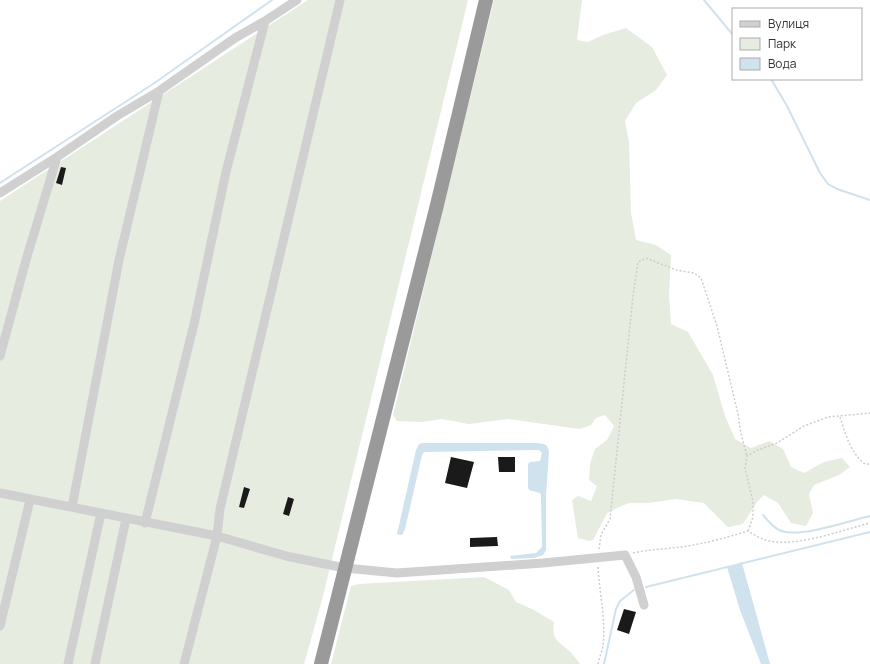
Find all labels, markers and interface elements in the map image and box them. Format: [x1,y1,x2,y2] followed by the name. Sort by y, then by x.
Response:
[732,8,862,80] legend
[768,15,809,32] text: Вулиця
[768,35,797,52] text: Парк
[768,55,796,72] text: Вода

